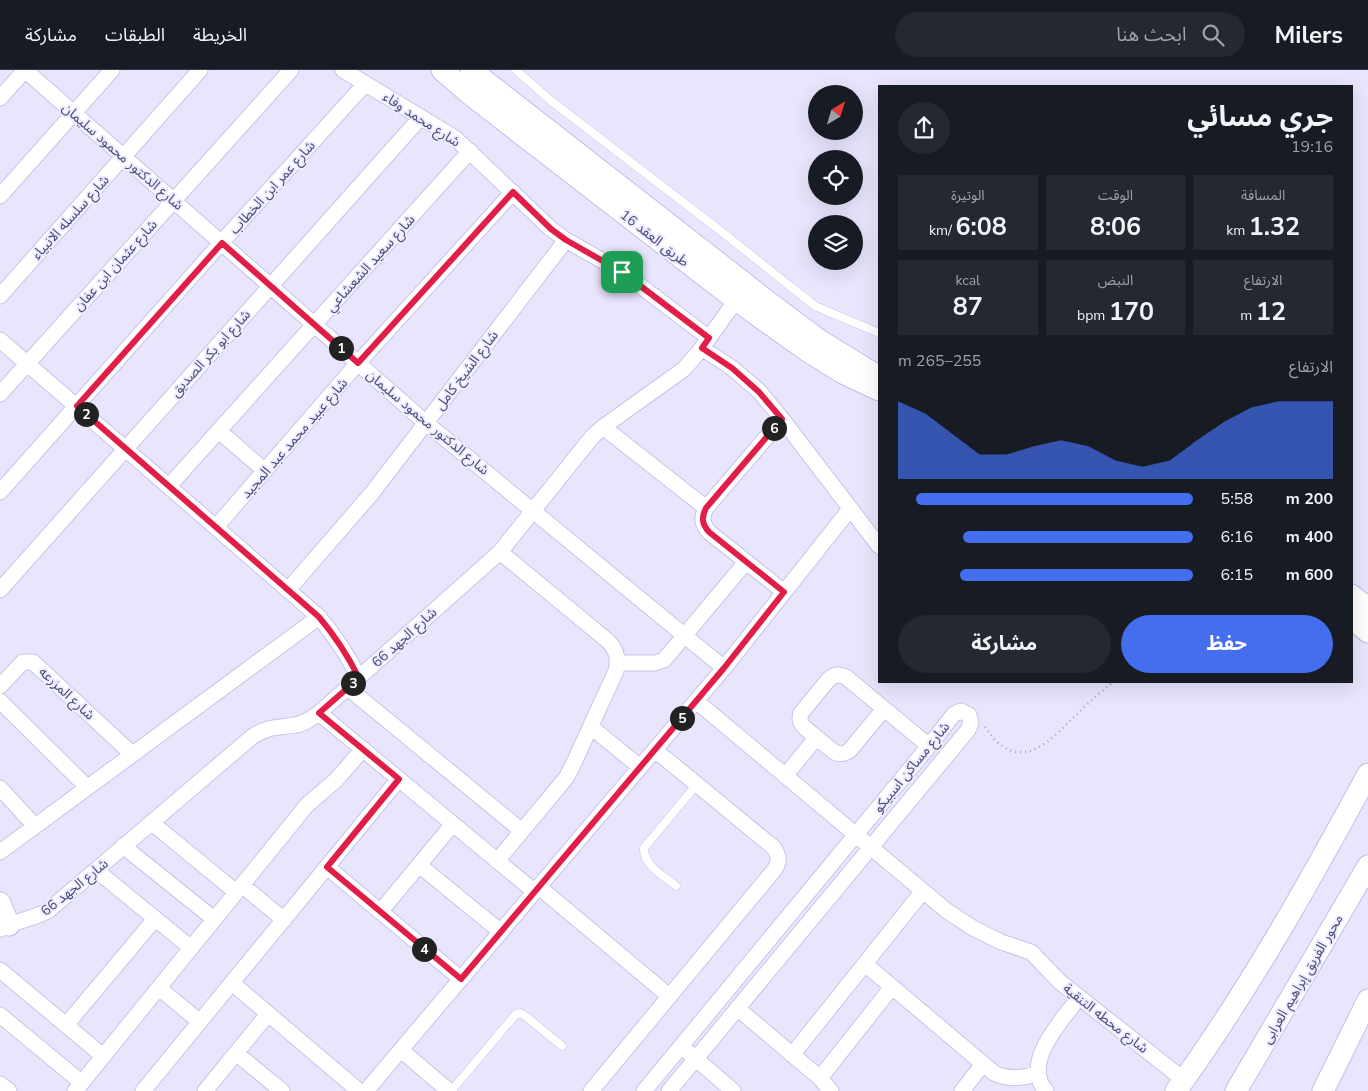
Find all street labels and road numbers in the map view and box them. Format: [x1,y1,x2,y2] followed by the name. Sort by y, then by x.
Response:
[379,87,464,152] street label: شارع محمد وفاء
[57,98,187,215] street label: شارع الدكتور محمود سليمان
[225,136,320,239] street label: شارع عمر ابن الخطاب
[27,171,114,264] street label: شارع سلسله الانبياء
[616,205,693,271] street label: طريق العقد 16
[322,211,420,317] street label: شارع سعيد الشعشاعي
[69,215,162,316] street label: شارع عثمان ابن عفان
[166,306,255,402] street label: شارع ابو بكر الصديق
[430,327,503,415] street label: شارع الشيخ كامل
[362,365,493,480] street label: شارع الدكتور محمود سليمان
[237,374,353,503] street label: شارع عبيد محمد عبد المجيد
[368,603,442,673] street label: شارع الجهد 66
[34,662,99,725] street label: شارع المزرعه
[869,718,955,817] street label: شارع مساكن اسبيكو
[37,854,113,921] street label: شارع الجهد 66
[1257,911,1348,1048] street label: محور الفريق إبراهيم العرابى
[1058,979,1152,1059] street label: شارع محطه التنقية

